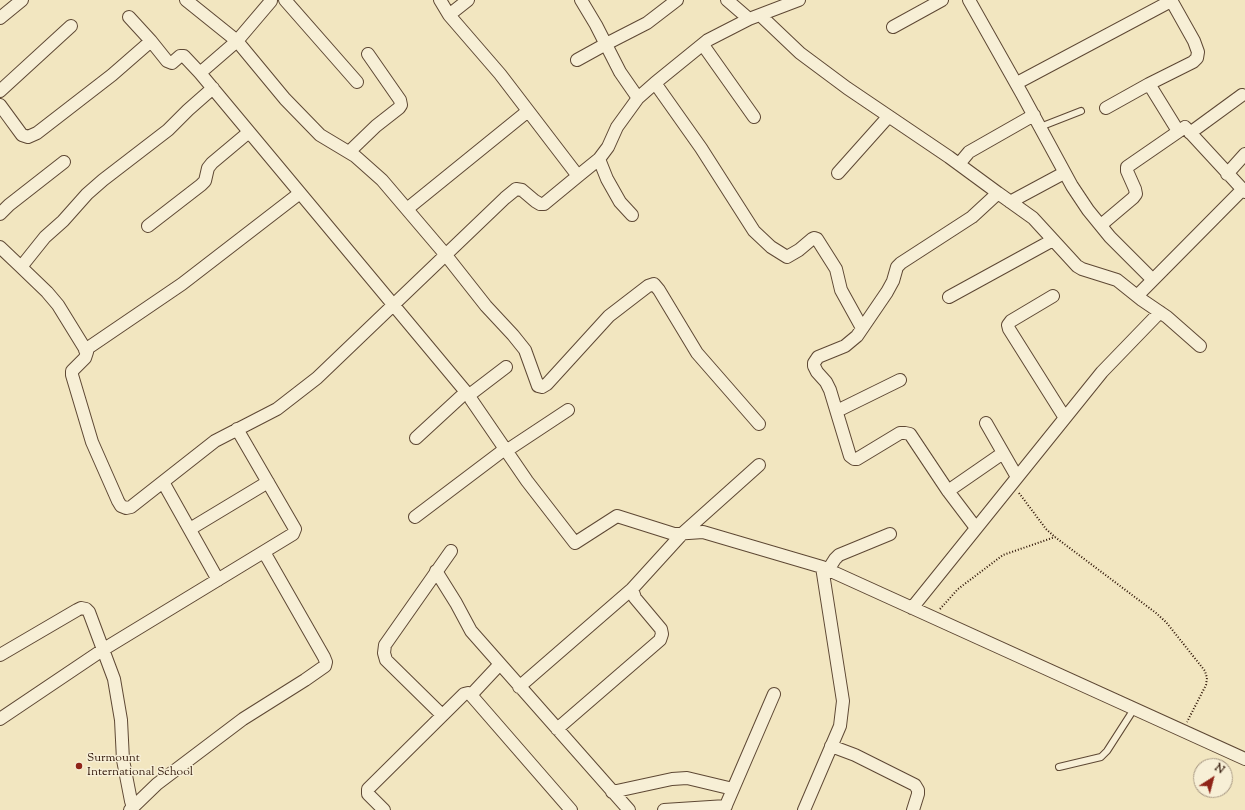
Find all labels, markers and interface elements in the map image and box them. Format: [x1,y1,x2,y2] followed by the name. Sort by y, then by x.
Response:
[87,752,193,780] place label: Surmount International School
[1193,758,1233,798] north arrow
[1211,760,1228,778] text: N
[74,761,84,771] marker: Surmount International School

